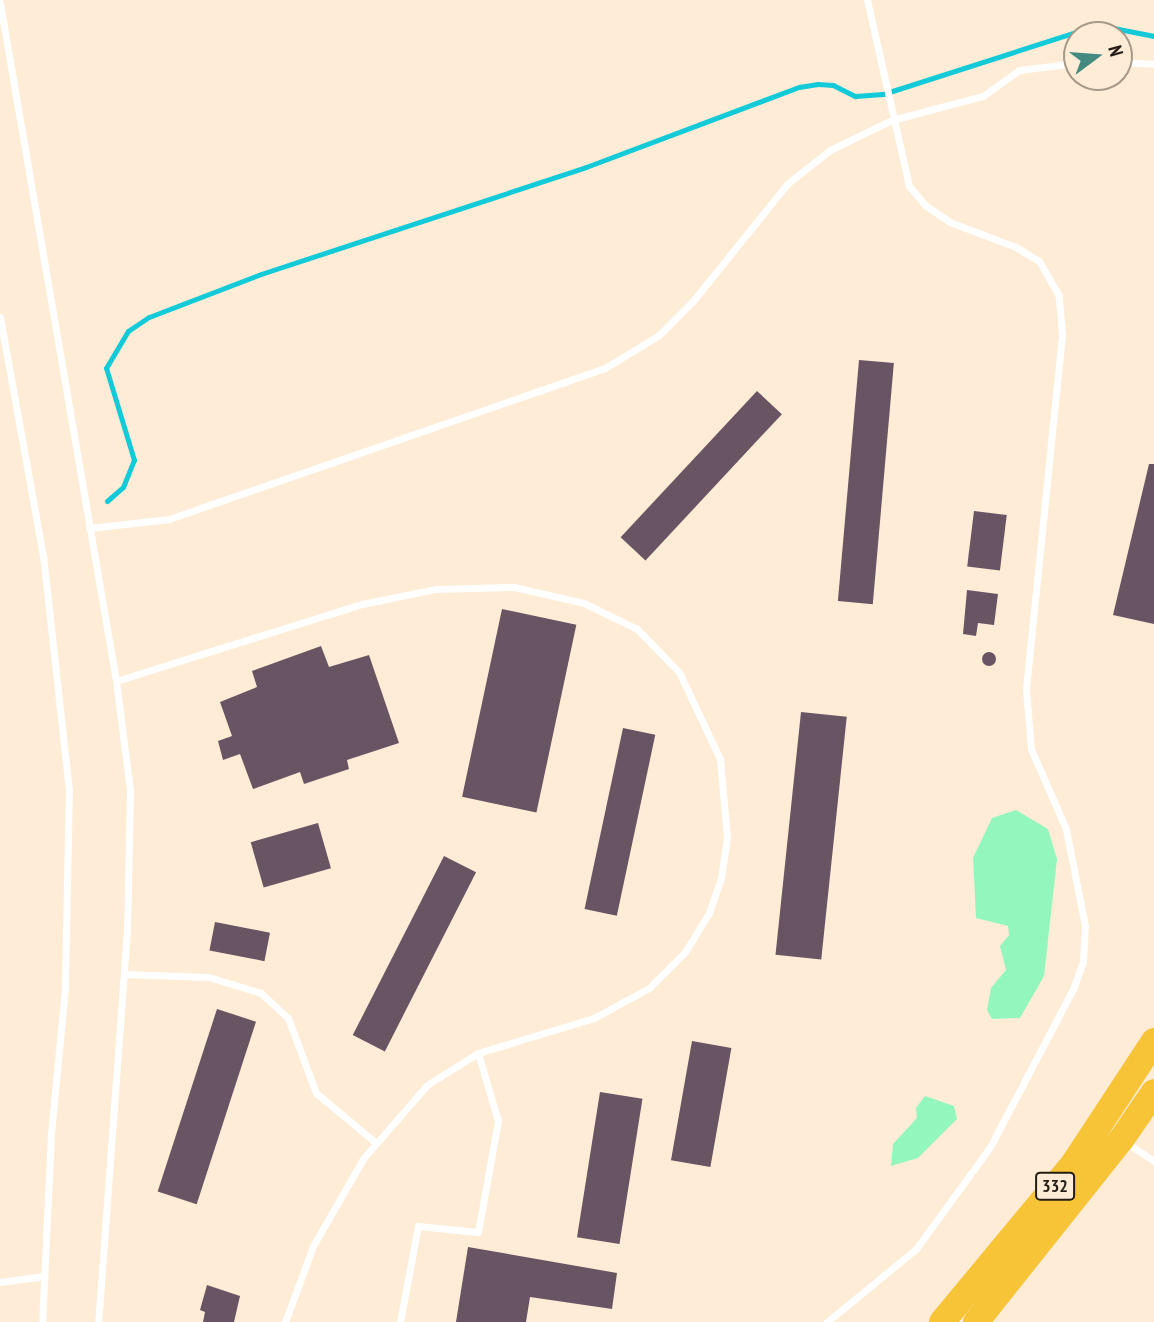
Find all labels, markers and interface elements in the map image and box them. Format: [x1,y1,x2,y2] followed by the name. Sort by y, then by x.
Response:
[1063,21,1133,91] north arrow
[1103,43,1129,59] text: N
[1034,1171,1076,1200] road number: 332

